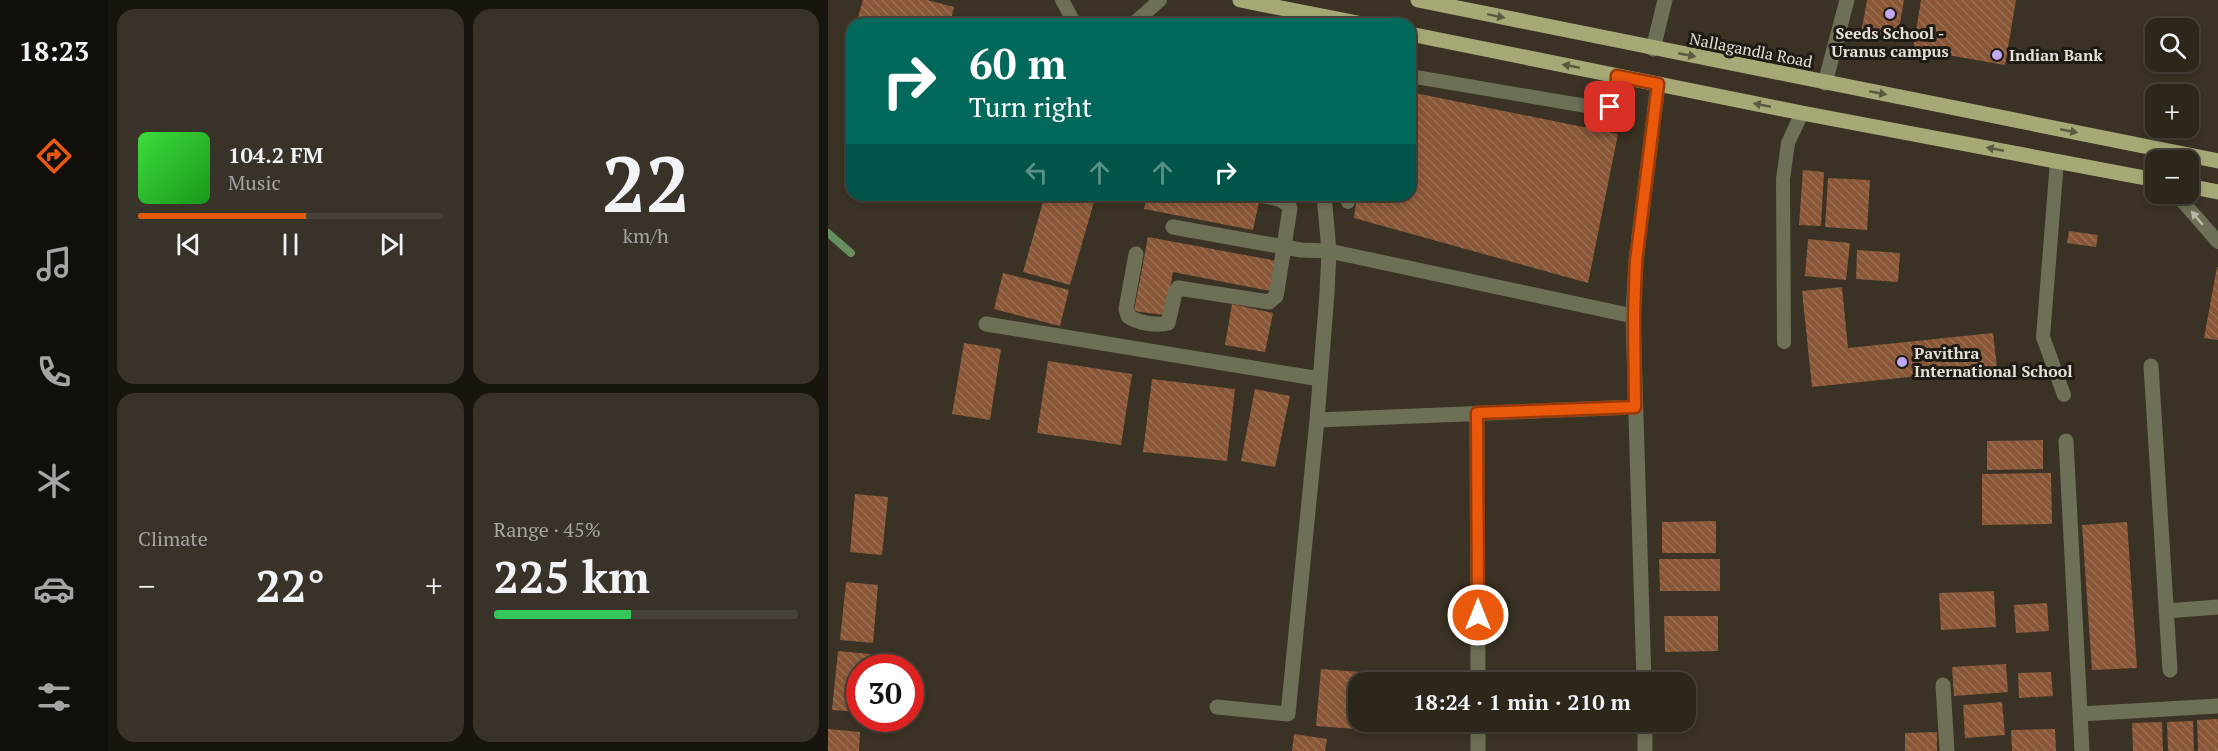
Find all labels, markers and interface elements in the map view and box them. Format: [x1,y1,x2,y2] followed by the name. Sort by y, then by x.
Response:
[1883,7,1897,21] marker: Seeds School - Uranus campus
[1487,12,1506,21] one-way arrow
[2145,18,2199,204] map controls
[2145,18,2199,72] button: search
[1831,22,1949,62] place label: Seeds School - Uranus campus
[1688,27,1814,73] street label: Nallagandla Road
[19,33,89,69] text: 18:23
[969,35,1067,91] text: 60 m
[870,42,948,120] icon: right
[2009,44,2103,66] place label: Indian Bank
[1990,48,2004,62] marker: Indian Bank
[1677,51,1696,60] one-way arrow
[1561,61,1580,70] one-way arrow
[1584,81,1635,132] pin
[2145,84,2199,138] button: +
[969,89,1092,125] text: Turn right
[1869,89,1888,98] one-way arrow
[1593,90,1626,123] icon: arrive
[1752,100,1771,109] one-way arrow
[2060,127,2079,136] one-way arrow
[602,131,690,234] text: 22
[33,135,75,177] icon: directions
[228,140,323,169] text: 104.2 FM
[1985,144,2004,153] one-way arrow
[2145,150,2199,204] button: −
[1020,156,1053,189] icon: left
[1083,156,1116,189] icon: ahead
[1146,156,1179,189] icon: ahead
[1209,156,1242,189] icon: right
[228,169,281,196] text: Music
[2191,211,2204,226] one-way arrow
[623,222,669,249] text: km/h
[172,228,205,261] icon: previous
[274,228,307,261] icon: pause
[375,228,408,261] icon: next
[33,243,75,285] icon: music
[1914,342,2073,382] place label: Pavithra International School
[33,351,75,393] icon: phone
[1895,355,1909,369] marker: Pavithra International School
[33,460,75,502] icon: climate
[494,516,601,543] text: Range · 45%
[138,525,208,552] text: Climate
[494,546,650,606] text: 225 km
[256,555,325,615] text: 22°
[138,564,156,607] text: −
[425,564,443,607] text: +
[33,568,75,610] icon: car
[1446,583,1510,647] position arrow
[846,654,924,732] speed limit sign: 30
[33,676,75,718] icon: filters
[1413,687,1631,716] text: 18:24 · 1 min · 210 m

